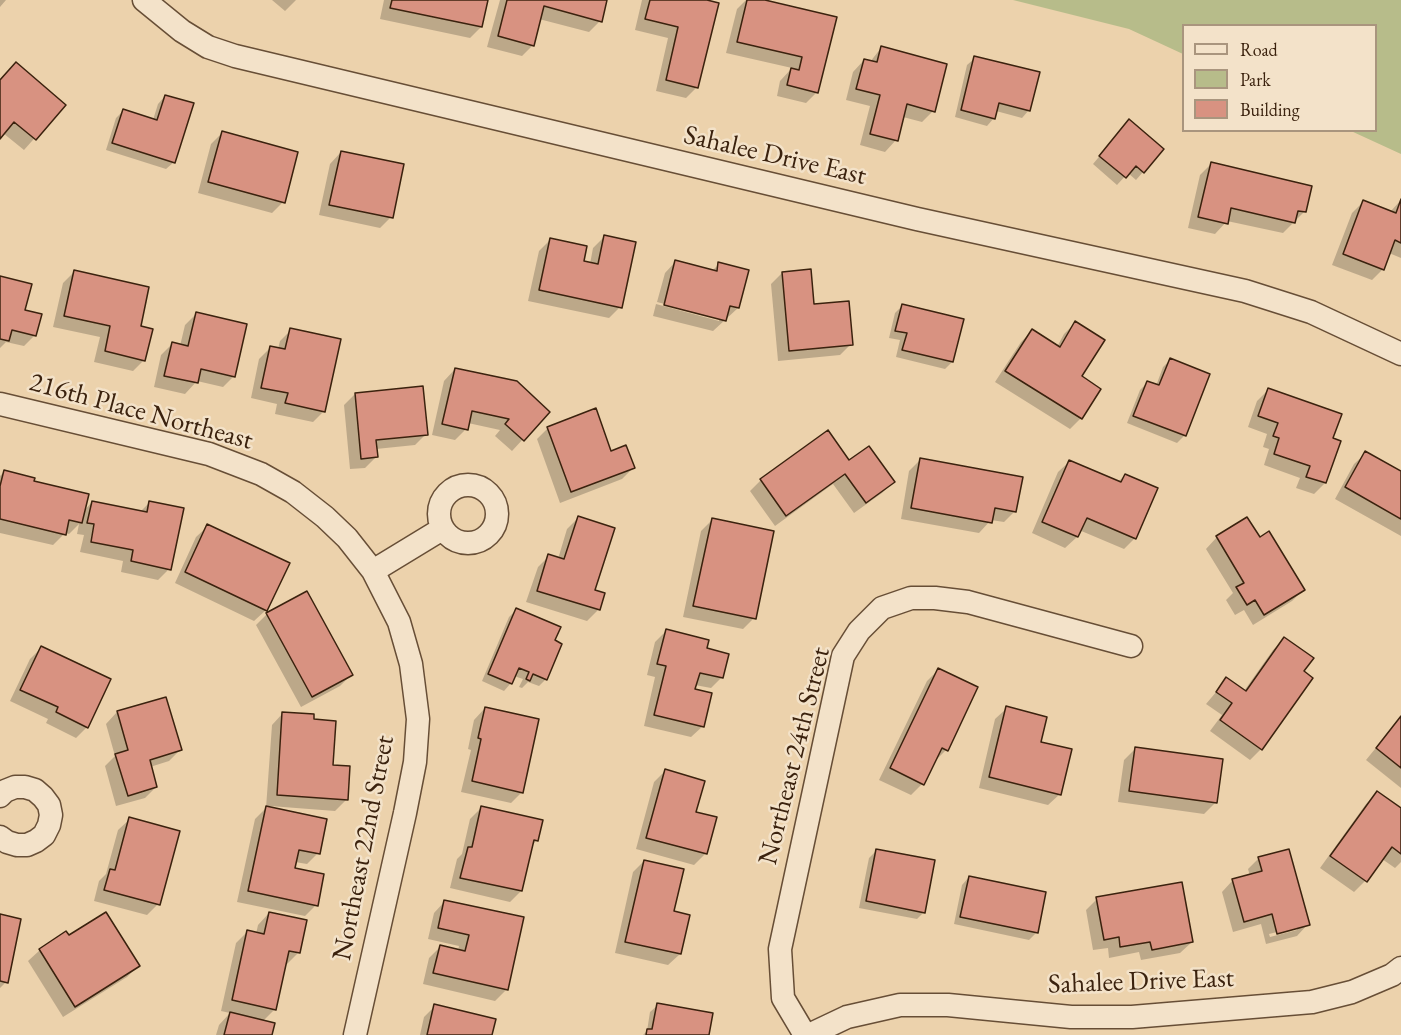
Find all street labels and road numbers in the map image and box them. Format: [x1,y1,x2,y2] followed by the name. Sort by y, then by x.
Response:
[681,119,869,193] street label: Sahalee Drive East
[26,367,256,457] street label: 216th Place Northeast
[752,644,838,868] street label: Northeast 24th Street
[326,733,402,963] street label: Northeast 22nd Street
[1047,963,1235,1001] street label: Sahalee Drive East

